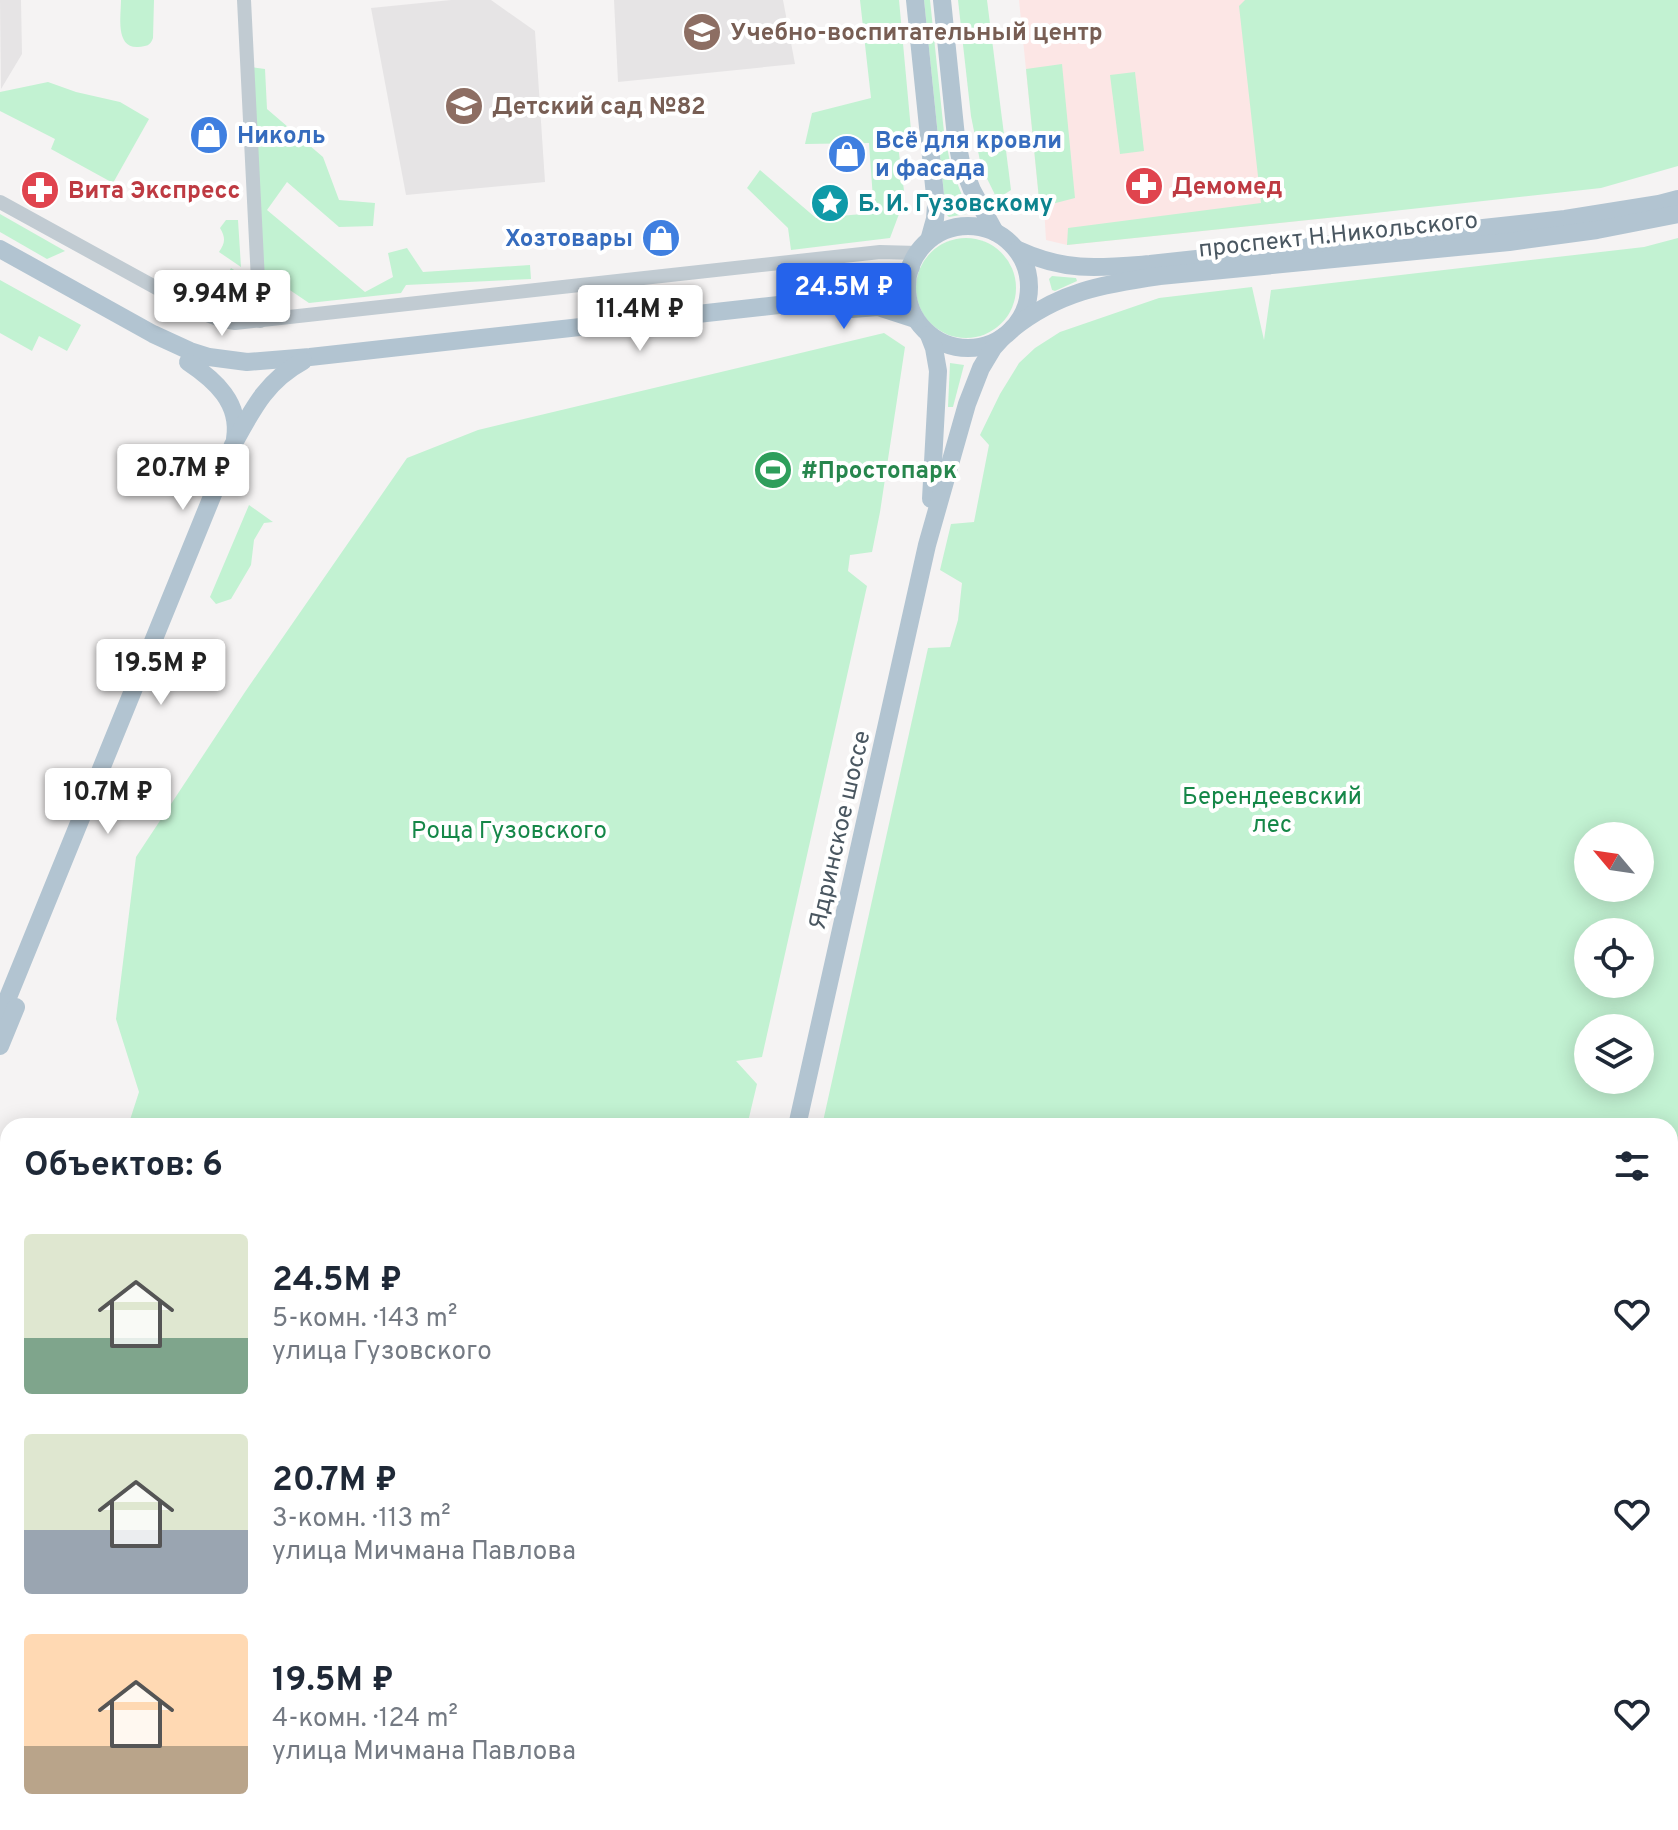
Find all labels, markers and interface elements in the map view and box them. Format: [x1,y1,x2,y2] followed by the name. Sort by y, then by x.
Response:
[681,11,723,53] school or university icon: Учебно-воспитательный центр
[730,19,1103,49] place label: Учебно-воспитательный центр
[443,85,485,127] school or university icon: Детский сад №82
[492,93,706,123] place label: Детский сад №82
[188,114,230,156] shop icon: Николь
[237,122,326,152] place label: Николь
[875,127,1062,185] place label: Всё для кровли и фасада
[826,133,868,175] shop icon: Всё для кровли и фасада
[1123,165,1165,207] pharmacy icon: Демомед
[19,169,61,211] pharmacy icon: Вита Экспресс
[1172,173,1282,203] place label: Демомед
[68,177,241,207] place label: Вита Экспресс
[809,182,851,224] place icon: Б. И. Гузовскому
[858,190,1053,220] place label: Б. И. Гузовскому
[1197,206,1479,266] street label: проспект Н.Никольского
[640,217,682,259] shop icon: Хозтовары
[505,225,633,255] place label: Хозтовары
[770,263,918,331] pin: 24.5M ₽
[148,270,296,338] pin: 9.94M ₽
[794,272,894,305] text: 24.5M ₽
[172,279,272,312] text: 9.94M ₽
[566,285,714,353] pin: 11.4M ₽
[596,294,684,327] text: 11.4M ₽
[109,444,257,512] pin: 20.7M ₽
[752,449,794,491] sports icon: #Простопарк
[135,453,231,486] text: 20.7M ₽
[801,457,957,487] place label: #Простопарк
[87,639,235,707] pin: 19.5M ₽
[114,648,208,681] text: 19.5M ₽
[803,728,878,933] street label: Ядринское шоссе
[34,768,182,836] pin: 10.7M ₽
[63,777,153,810] text: 10.7M ₽
[1182,783,1362,841] park label: Берендеевский лес
[411,817,607,847] park label: Роща Гузовского
[1574,822,1654,902] north arrow
[1574,822,1654,1094] map controls
[1574,918,1654,998] button: locate
[1574,1014,1654,1094] button: layers
[1610,1144,1654,1188] icon: filters
[24,1145,223,1188] text: Объектов: 6
[272,1260,402,1303] text: 24.5M ₽
[88,1266,184,1362] icon: home
[1610,1292,1654,1336] icon: heart
[272,1303,457,1336] text: 5-комн. · 143 m²
[272,1336,492,1369] text: улица Гузовского
[272,1460,397,1503] text: 20.7M ₽
[88,1466,184,1562] icon: home
[1610,1492,1654,1536] icon: heart
[272,1503,451,1536] text: 3-комн. · 113 m²
[272,1536,576,1569] text: улица Мичмана Павлова
[272,1660,394,1703] text: 19.5M ₽
[88,1666,184,1762] icon: home
[1610,1692,1654,1736] icon: heart
[272,1703,458,1736] text: 4-комн. · 124 m²
[272,1736,576,1769] text: улица Мичмана Павлова

